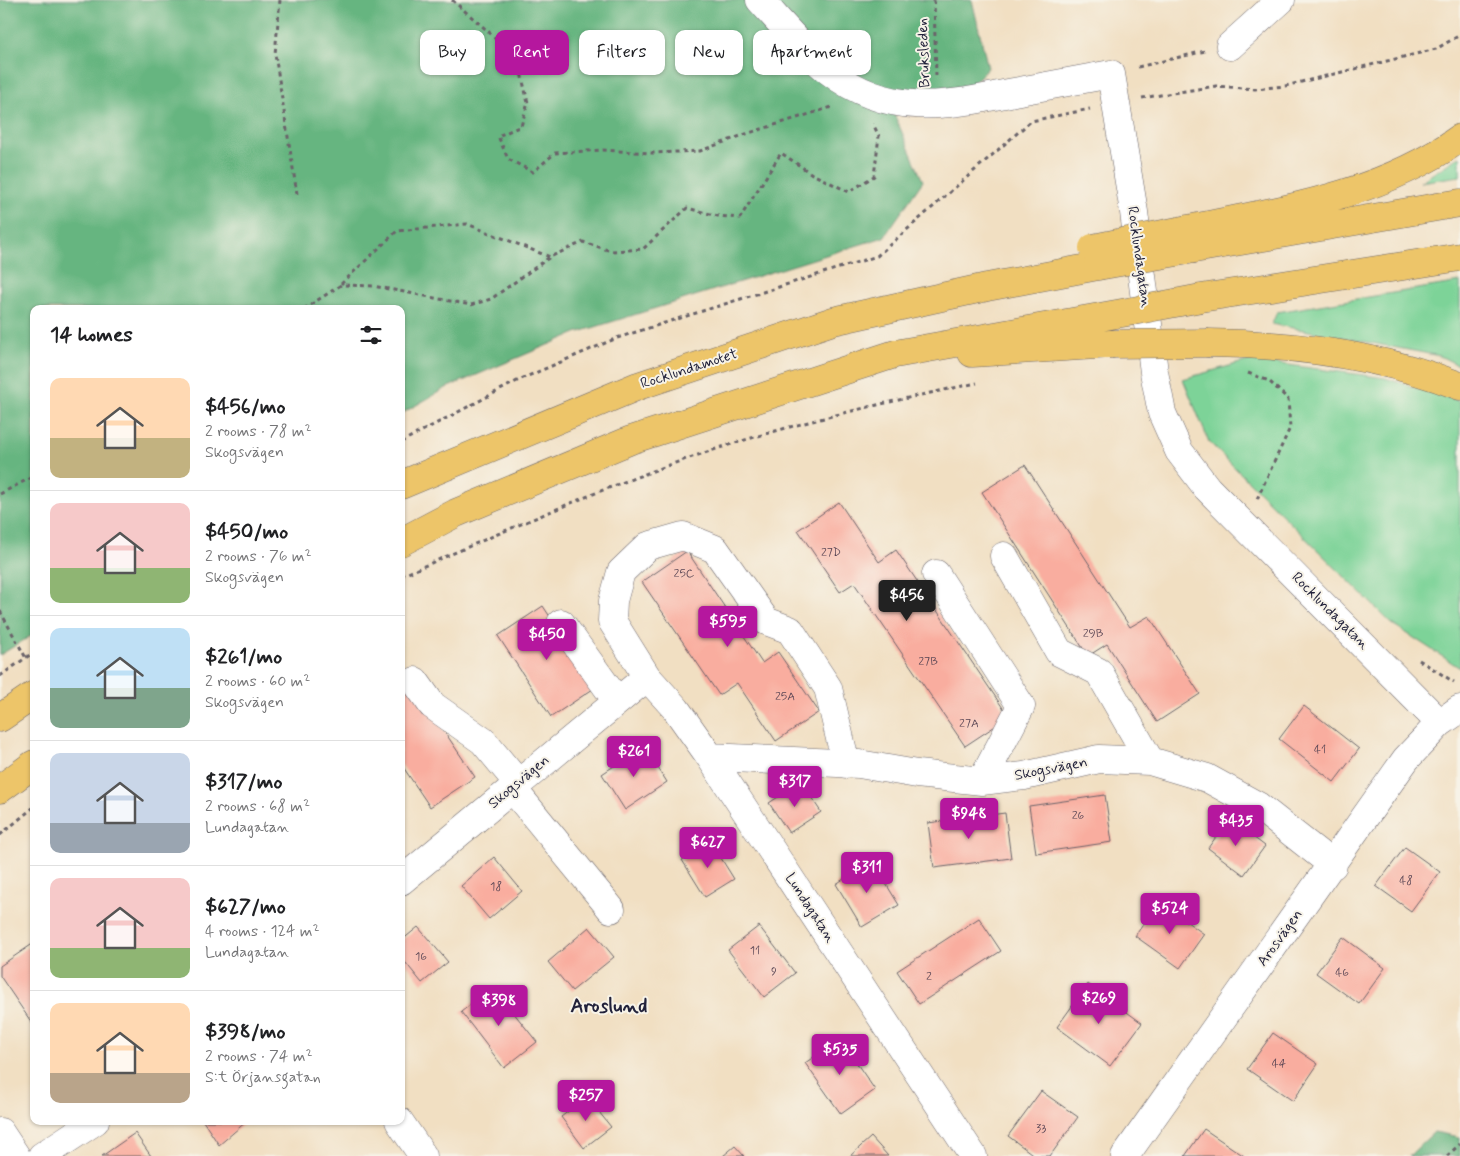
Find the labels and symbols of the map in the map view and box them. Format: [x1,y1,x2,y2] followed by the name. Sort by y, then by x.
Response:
[913,18,935,88] street label: Bruksleden
[1122,205,1156,309] street label: Rocklundagatan
[638,344,740,394] street label: Rocklundamotet
[821,545,841,561] house number: 27D
[674,566,695,582] house number: 25C
[1287,568,1373,654] street label: Rocklundagatan
[877,580,937,622] pin: $456
[698,606,758,648] pin: $595
[517,618,577,661] pin: $450
[1083,626,1104,642] house number: 29B
[918,654,938,670] house number: 27B
[775,689,795,705] house number: 25A
[959,716,979,732] house number: 27A
[604,736,664,778] pin: $261
[1314,742,1326,758] house number: 41
[484,751,554,814] street label: Skogsvägen
[1013,752,1089,787] street label: Skogsvägen
[765,766,825,808] pin: $317
[939,798,999,840] pin: $948
[1206,804,1266,847] pin: $435
[1072,808,1085,824] house number: 26
[678,826,738,869] pin: $627
[837,852,897,894] pin: $311
[780,869,840,947] street label: Lundagatan
[1399,873,1413,889] house number: 48
[490,879,502,895] house number: 18
[1140,892,1200,935] pin: $524
[1253,906,1307,970] street label: Arosvägen
[750,943,760,959] house number: 11
[415,949,427,965] house number: 16
[771,964,777,980] house number: 9
[1335,965,1349,981] house number: 46
[926,969,932,985] house number: 2
[1069,982,1129,1025] pin: $269
[469,984,529,1027] pin: $398
[571,993,647,1020] district label: Aroslund
[810,1034,870,1076] pin: $535
[1272,1056,1286,1072] house number: 44
[556,1080,616,1122] pin: $257
[1036,1121,1046,1137] house number: 33

